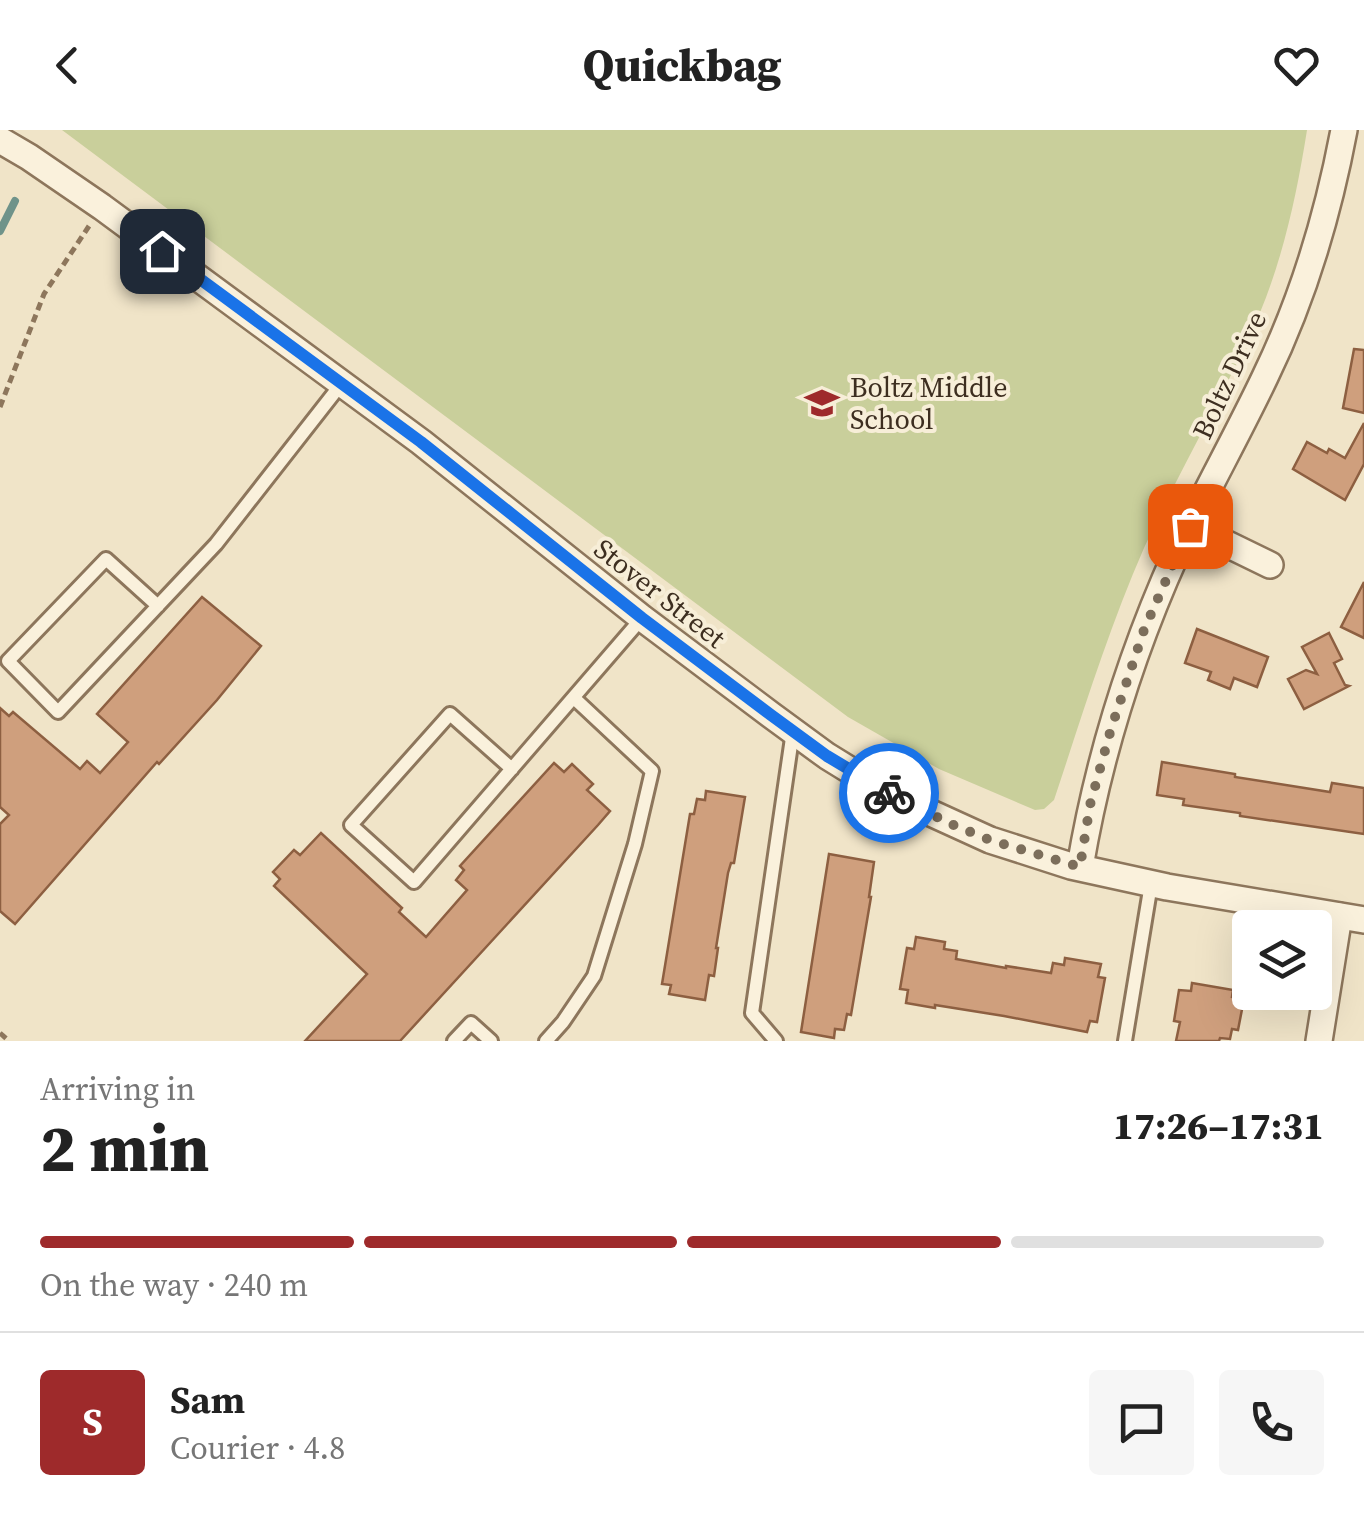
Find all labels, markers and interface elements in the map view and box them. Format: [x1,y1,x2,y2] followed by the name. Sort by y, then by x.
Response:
[583,34,781,96] text: Quickbag
[40,38,95,93] icon: back
[1269,38,1324,93] icon: heart
[120,209,205,294] pin
[135,224,190,279] icon: home
[1183,305,1275,445] street label: Boltz Drive
[850,368,1007,438] place label: Boltz Middle School
[803,384,841,422] school or university icon: Boltz Middle School
[1148,484,1233,569] pin
[1163,499,1218,554] icon: bag
[586,530,734,657] street label: Stover Street
[839,743,939,843] courier
[862,766,917,821] icon: bike
[1232,910,1332,1010] map controls
[1232,910,1332,1010] button: layers
[40,1067,195,1111] text: Arriving in
[1113,1100,1324,1152] text: 17:26–17:31
[40,1104,210,1193] text: 2 min
[40,1263,308,1307] text: On the way · 240 m
[1089,1370,1194,1475] button: chat
[1219,1370,1324,1475] button: phone
[170,1374,245,1426] text: Sam
[82,1396,103,1448] text: S
[170,1426,345,1470] text: Courier · 4.8

